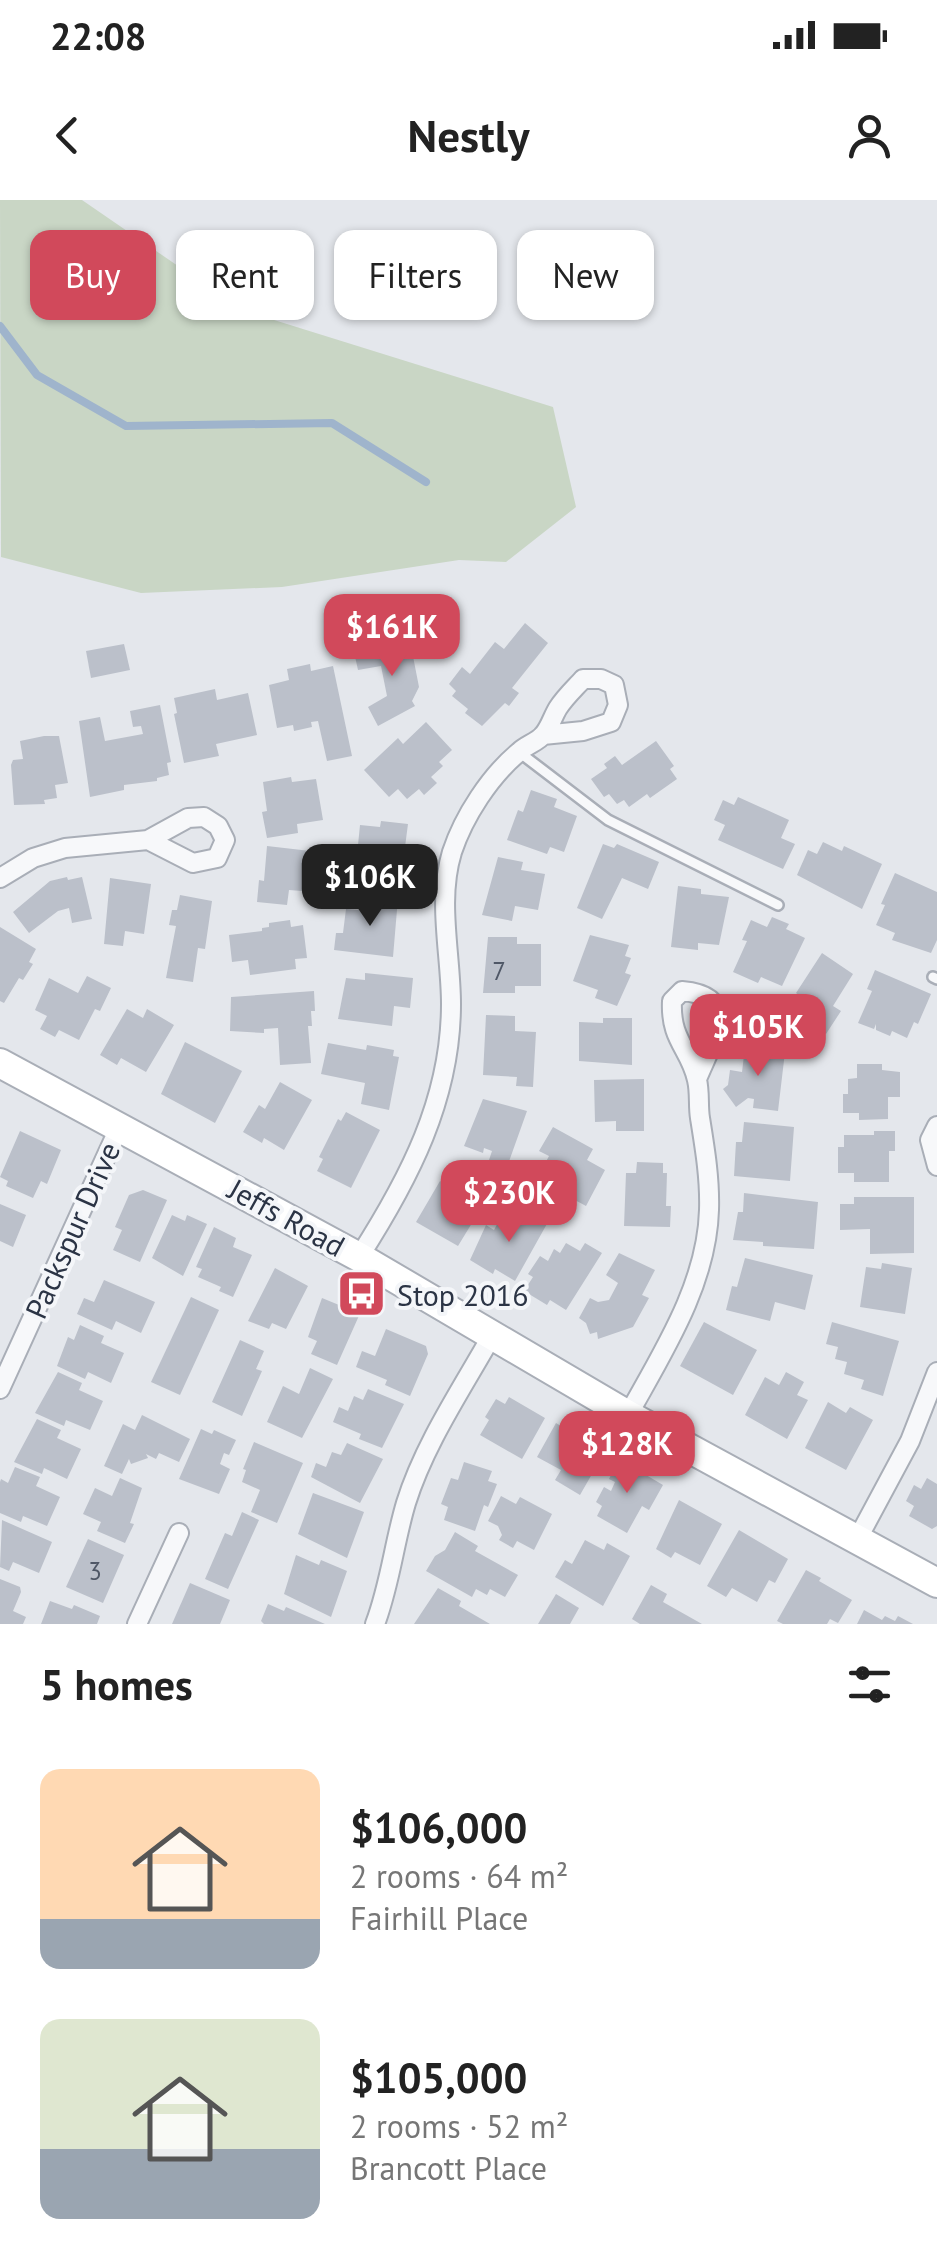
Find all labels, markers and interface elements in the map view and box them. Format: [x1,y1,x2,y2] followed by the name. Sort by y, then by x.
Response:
[50,11,146,60] text: 22:08
[408,106,529,164] text: Nestly
[40,108,95,163] icon: back
[842,108,897,163] icon: person
[30,230,156,320] chip: Buy
[176,230,314,320] chip: Rent
[334,230,497,320] chip: Filters
[517,230,654,320] chip: New
[322,594,462,679] pin: $161K
[346,605,438,647] text: $161K
[300,844,440,929] pin: $106K
[324,855,416,897] text: $106K
[492,955,506,987] house number: 7
[688,994,828,1079] pin: $105K
[712,1005,804,1047] text: $105K
[16,1136,128,1324] street label: Packspur Drive
[439,1160,579,1245] pin: $230K
[220,1168,352,1265] street label: Jeffs Road
[463,1171,555,1213] text: $230K
[336,1268,388,1320] bus stop icon: Stop 2016
[397,1275,529,1314] place label: Stop 2016
[557,1411,697,1496] pin: $128K
[581,1422,673,1464] text: $128K
[88,1555,102,1587] house number: 3
[40,1657,193,1712] text: 5 homes
[842,1657,897,1712] icon: filters
[350,1800,527,1855] text: $106,000
[120,1809,240,1929] icon: home
[350,1855,568,1897] text: 2 rooms · 64 m²
[350,1897,528,1939] text: Fairhill Place
[350,2050,527,2105] text: $105,000
[120,2059,240,2179] icon: home
[350,2105,568,2147] text: 2 rooms · 52 m²
[350,2147,547,2189] text: Brancott Place

